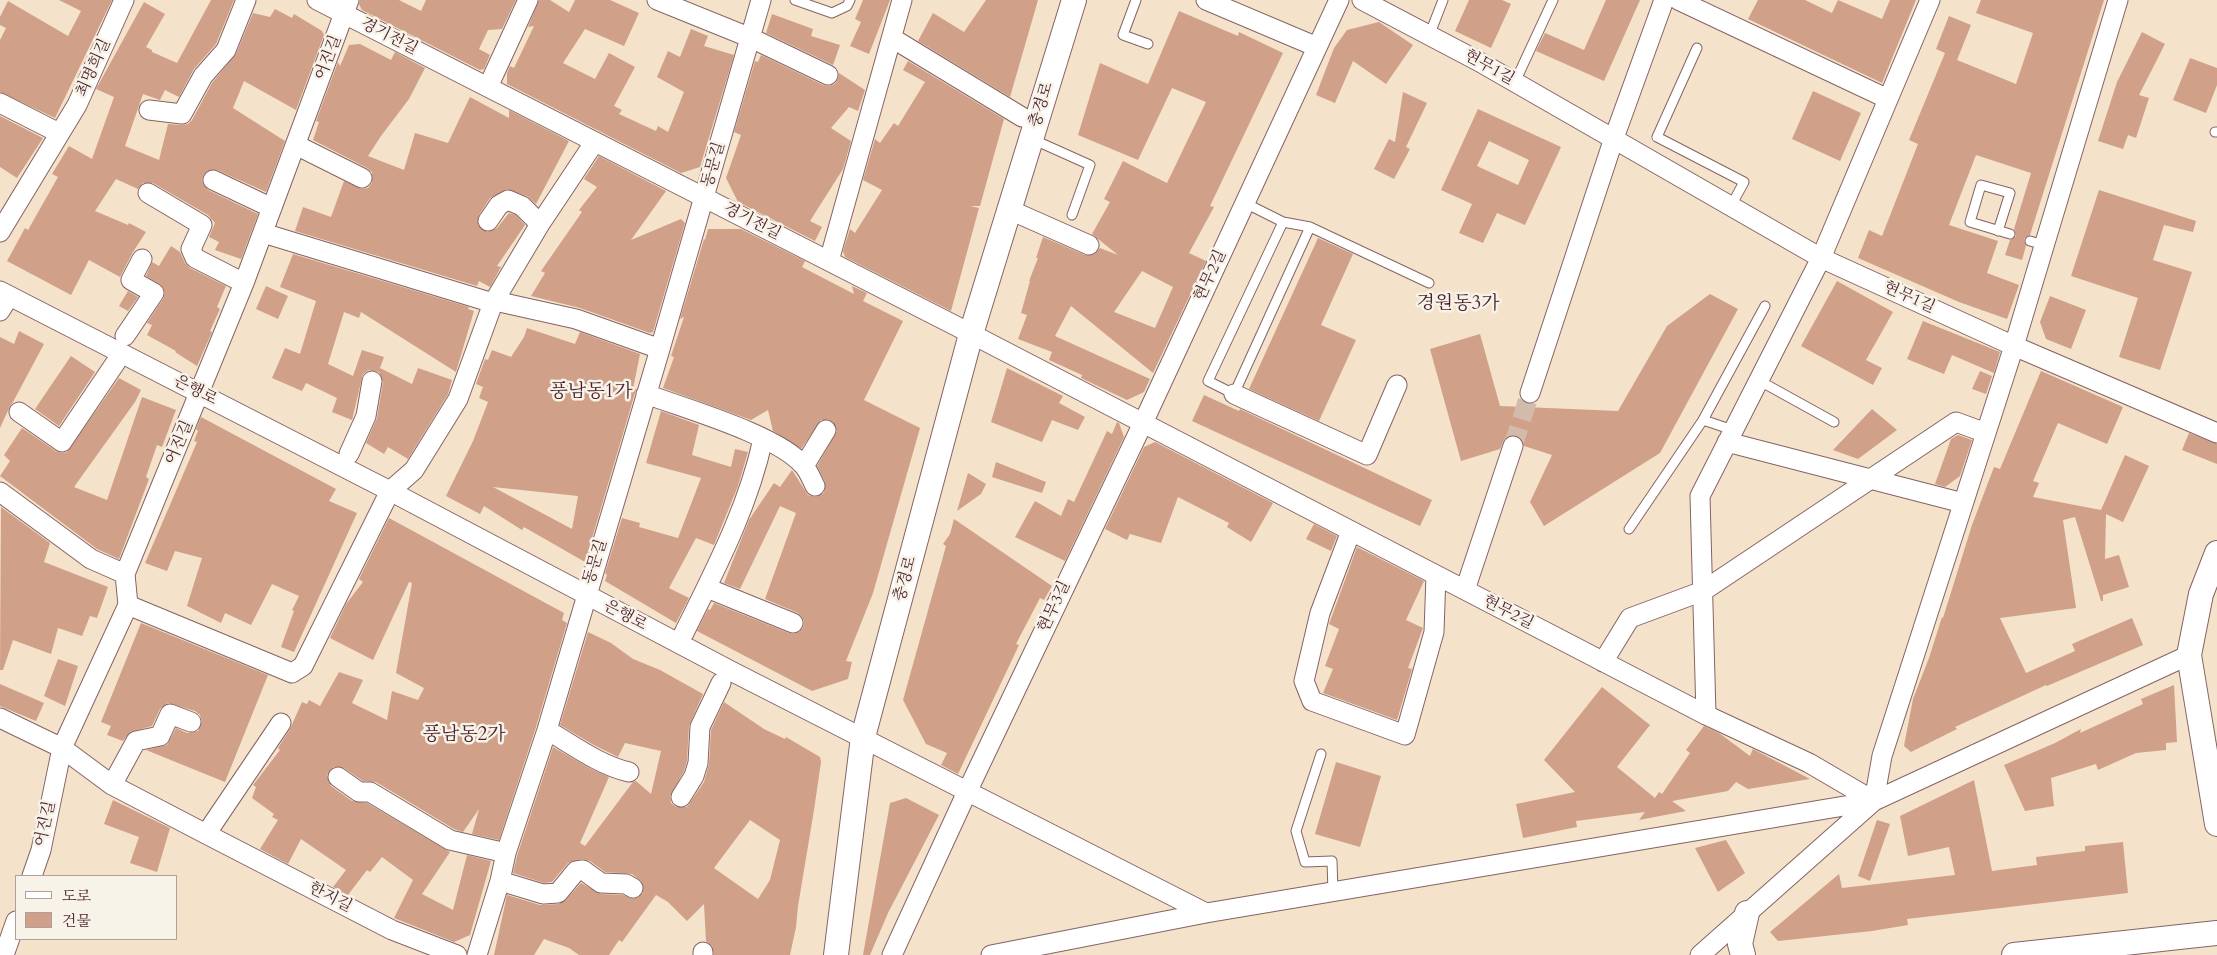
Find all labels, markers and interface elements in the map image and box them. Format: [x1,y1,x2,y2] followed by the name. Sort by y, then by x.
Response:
[357,14,421,60] street label: 경기전길
[312,33,346,83] street label: 어진길
[73,36,115,100] street label: 최명희길
[1460,46,1518,90] street label: 현무1길
[1026,80,1058,130] street label: 충경로
[698,140,730,190] street label: 동문길
[720,199,784,245] street label: 경기전길
[1191,247,1231,305] street label: 현무2길
[1880,278,1938,318] street label: 현무1길
[1416,294,1500,316] district label: 경원동3가
[170,372,220,410] street label: 은행로
[549,382,633,404] district label: 풍남동1가
[162,418,198,468] street label: 어진길
[580,537,612,587] street label: 동문길
[891,554,921,604] street label: 충경로
[1035,578,1075,636] street label: 현무3길
[1479,592,1537,634] street label: 현무2길
[600,597,650,635] street label: 은행로
[422,725,506,747] district label: 풍남동2가
[32,799,60,849] street label: 어진길
[15,875,178,940] legend
[305,879,355,917] street label: 한지길
[62,886,91,906] text: 도로
[62,911,91,931] text: 건물

